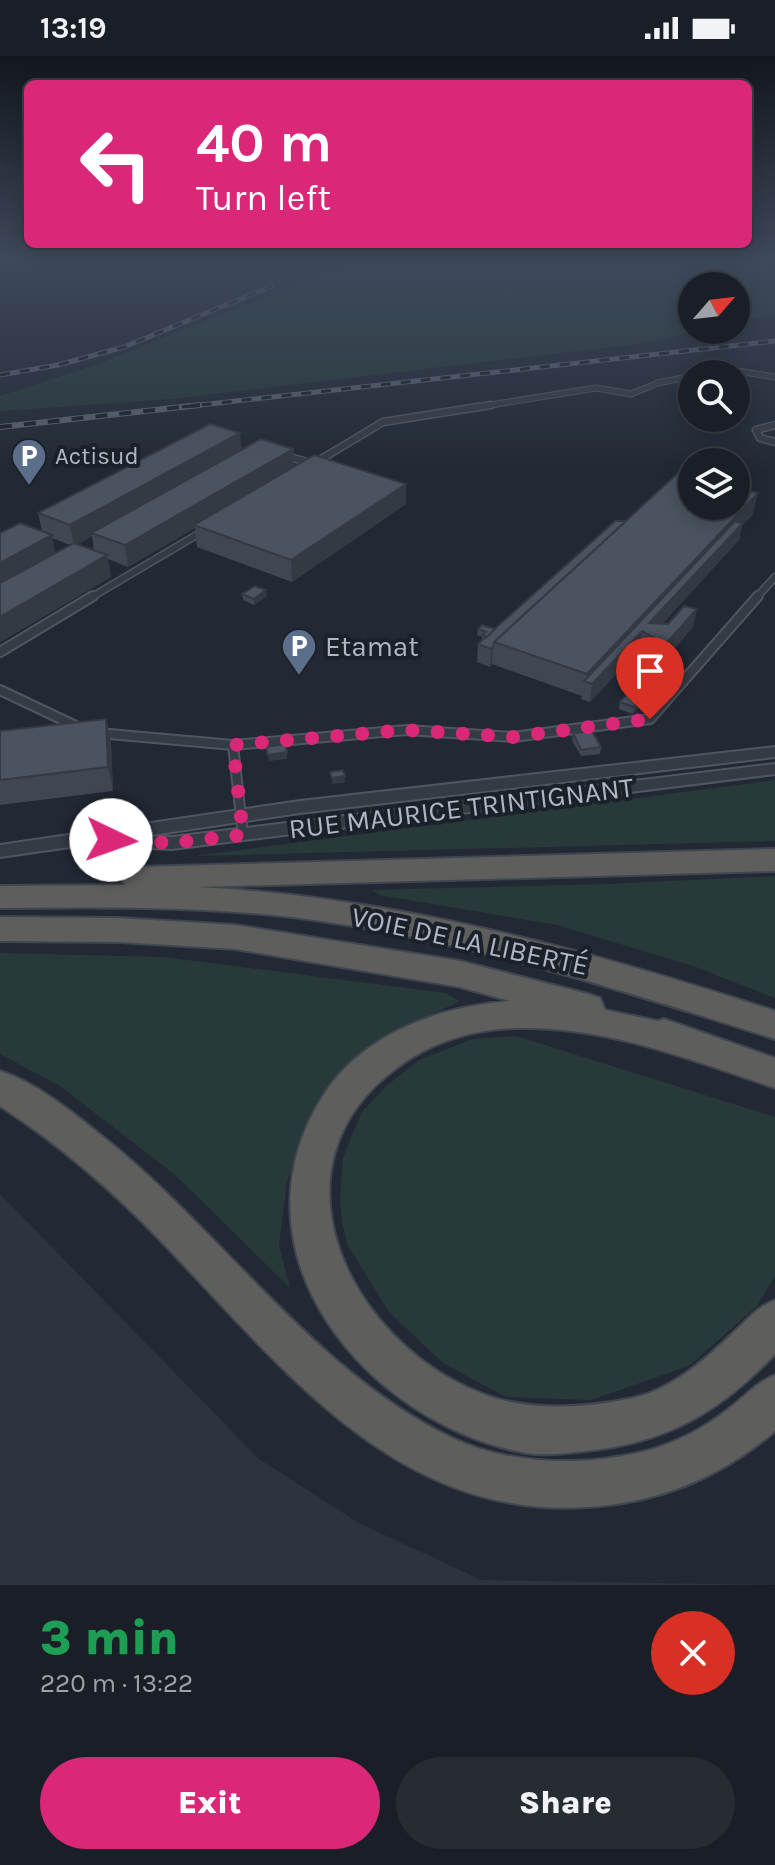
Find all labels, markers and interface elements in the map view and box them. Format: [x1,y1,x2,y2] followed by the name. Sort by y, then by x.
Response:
[40,10,106,46] text: 13:19
[196,110,332,175] text: 40 m
[64,112,168,216] icon: left
[196,177,331,219] text: Turn left
[678,272,750,344] north arrow
[678,272,750,520] map controls
[678,360,750,432] button: search
[10,437,48,487] parking icon: Actisud
[55,442,139,470] place label: Actisud
[678,448,750,520] button: layers
[280,627,318,677] parking icon: Etamat
[325,630,419,663] place label: Etamat
[616,637,684,719] pin
[628,649,672,693] icon: arrive
[287,770,635,846] street label: RUE MAURICE TRINTIGNANT
[69,798,153,882] position arrow
[348,899,592,982] street label: VOIE DE LA LIBERTÉ
[40,1610,179,1666] text: 3 min
[651,1611,735,1695] button: close
[40,1668,193,1699] text: 220 m · 13:22
[40,1757,380,1849] button: Exit
[396,1757,735,1849] button: Share

